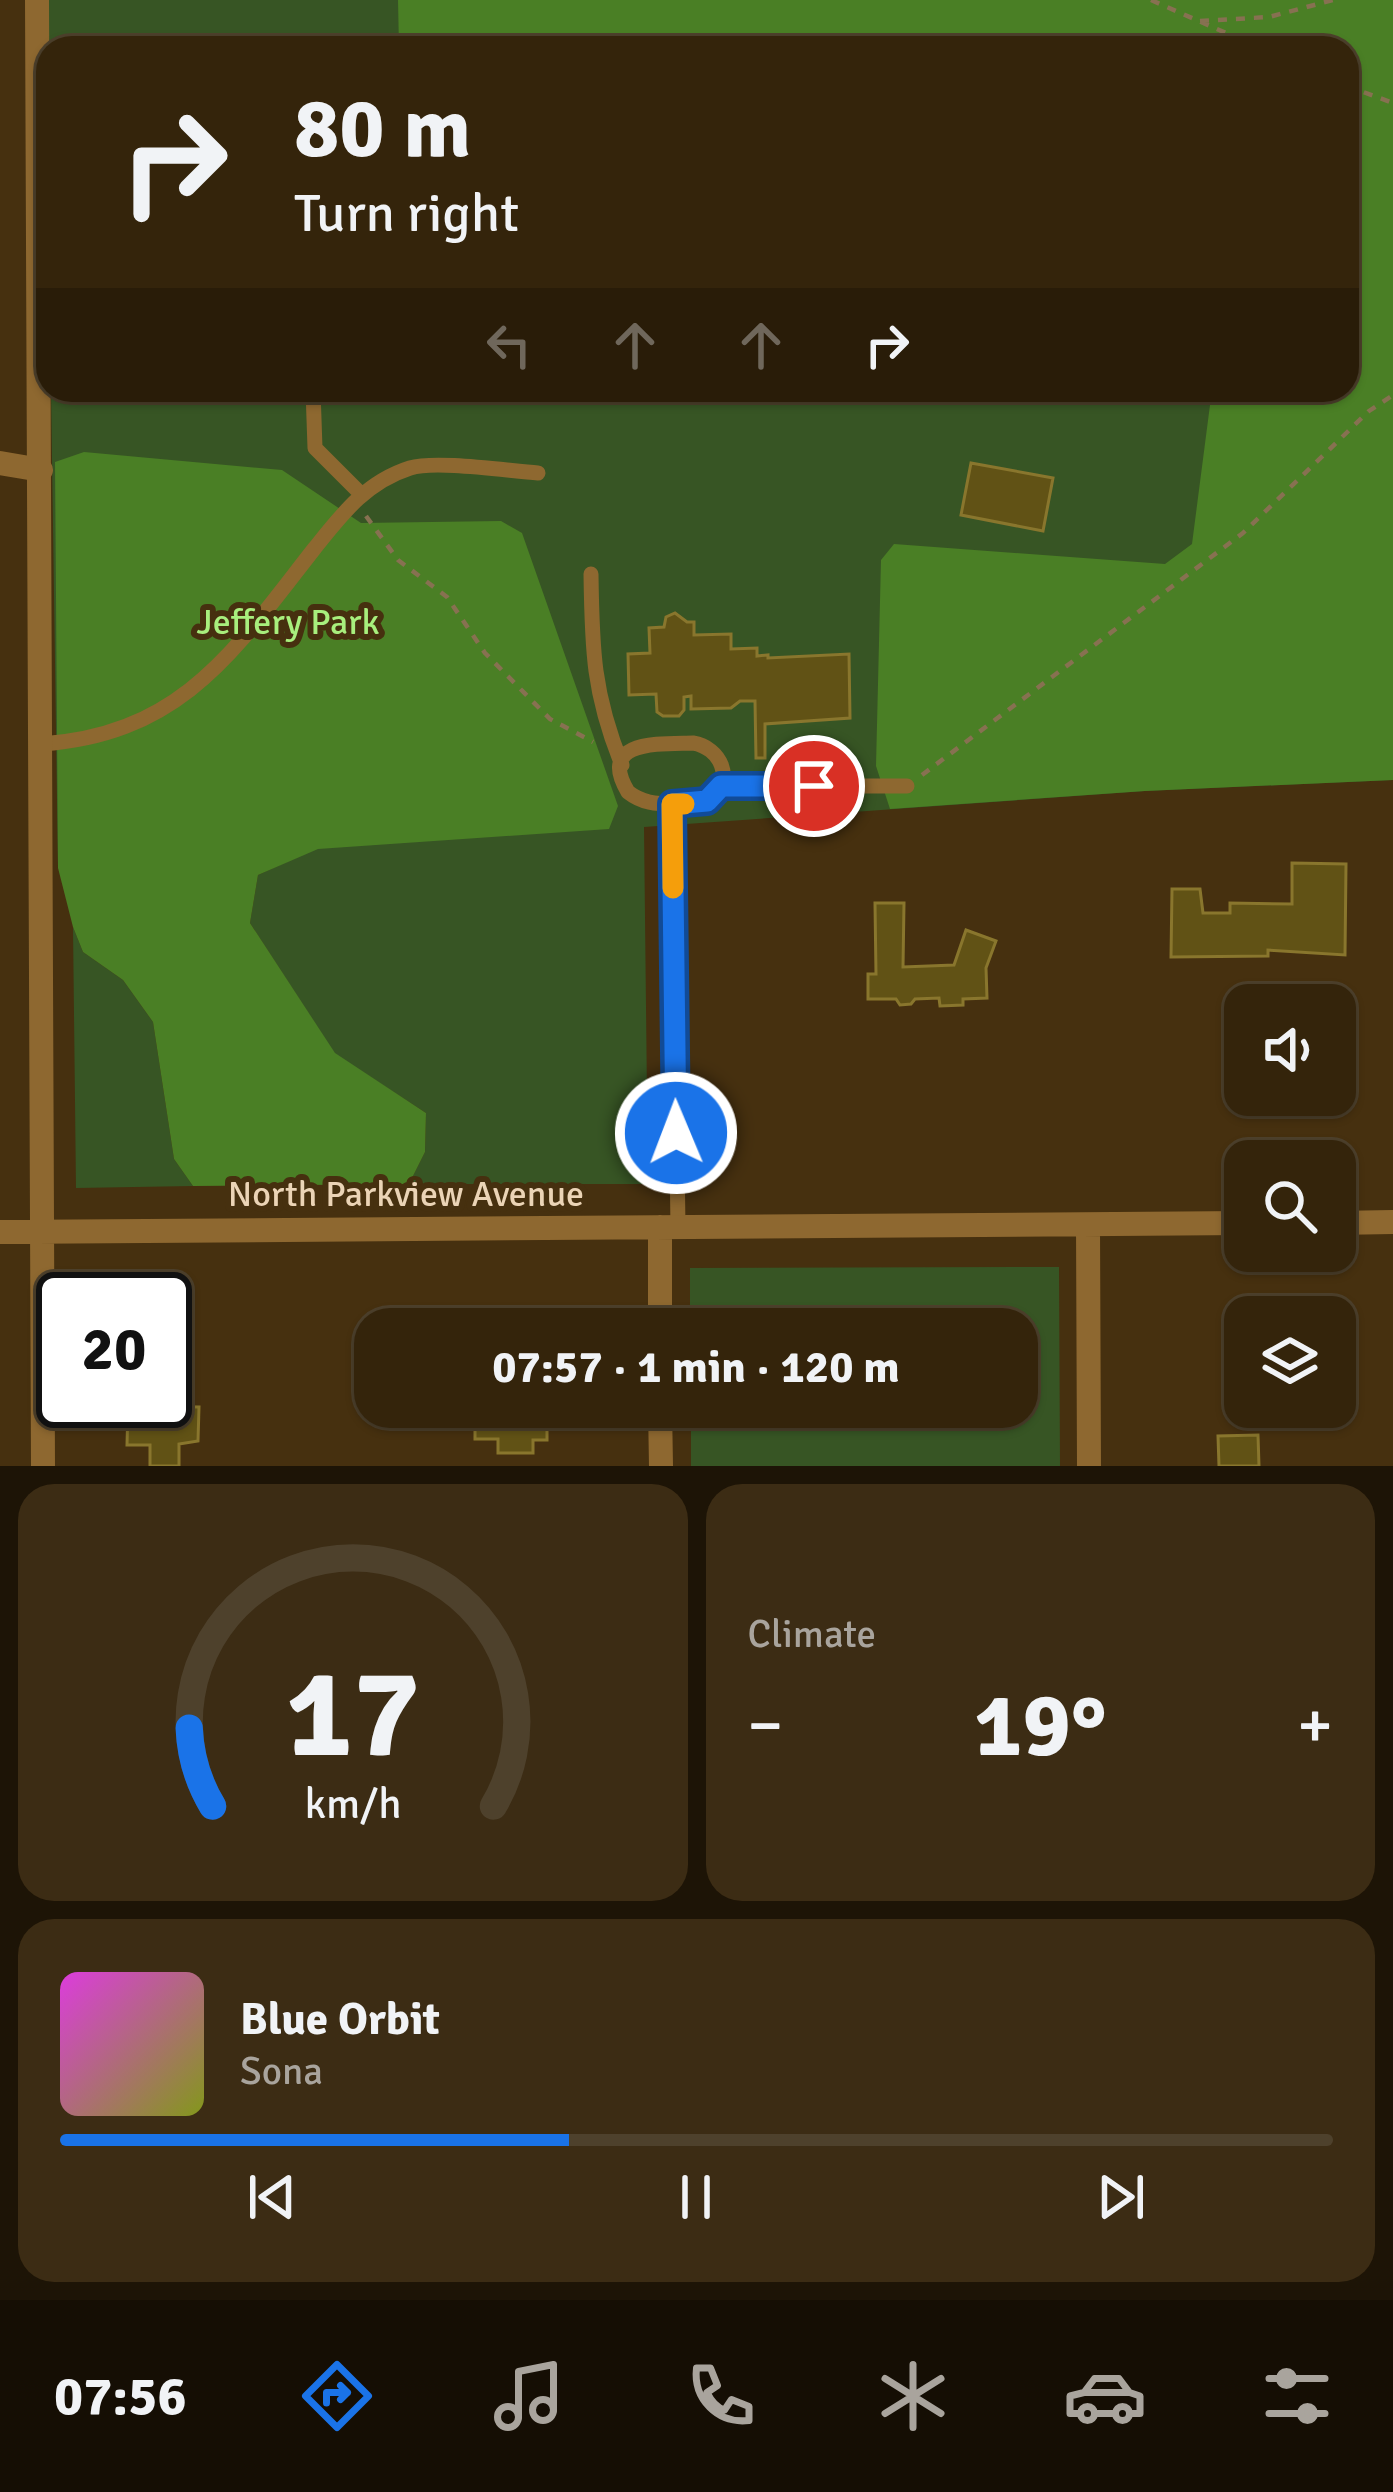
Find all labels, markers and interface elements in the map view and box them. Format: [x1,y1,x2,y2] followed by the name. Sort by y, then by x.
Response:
[294,77,471,181] text: 80 m
[96,84,252,240] icon: right
[294,180,519,247] text: Turn right
[476,312,542,378] icon: left
[602,312,668,378] icon: ahead
[728,312,794,378] icon: ahead
[854,312,920,378] icon: right
[196,600,380,645] park label: Jeffery Park
[763,735,865,837] pin
[781,753,847,819] icon: arrive
[1224,984,1356,1428] map controls
[1224,984,1356,1116] button: sound
[613,1070,739,1196] position arrow
[1224,1140,1356,1272] button: search
[228,1172,584,1217] street label: North Parkview Avenue
[36,1272,192,1428] speed limit sign: 20
[1224,1296,1356,1428] button: layers
[492,1340,900,1395] text: 07:57 · 1 min · 120 m
[748,1610,876,1658] text: Climate
[285,1638,420,1791] text: 17
[974,1670,1107,1781] text: 19°
[748,1685,783,1766] text: −
[1297,1685,1333,1766] text: +
[304,1777,401,1830] text: km/h
[240,1992,440,2047] text: Blue Orbit
[240,2047,323,2095] text: Sona
[239,2164,305,2230] icon: previous
[663,2164,729,2230] icon: pause
[1088,2164,1154,2230] icon: next
[295,2354,379,2438] icon: directions
[487,2354,571,2438] icon: music
[679,2354,763,2438] icon: phone
[871,2354,955,2438] icon: climate
[1063,2354,1147,2438] icon: car
[1255,2354,1339,2438] icon: filters
[54,2363,187,2430] text: 07:56

